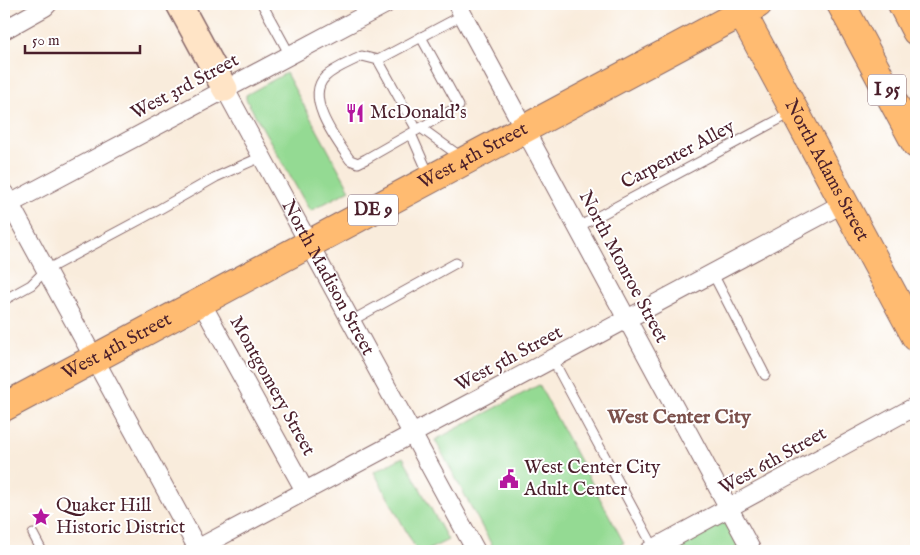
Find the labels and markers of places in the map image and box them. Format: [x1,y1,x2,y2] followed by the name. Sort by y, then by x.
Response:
[370,101,467,125] place label: McDonald's
[344,102,366,124] restaurant icon: McDonald's
[523,456,661,502] place label: West Center City Adult Center
[498,468,520,490] public building icon: West Center City Adult Center
[56,494,186,540] place label: Quaker Hill Historic District
[30,506,52,528] place icon: Quaker Hill Historic District

